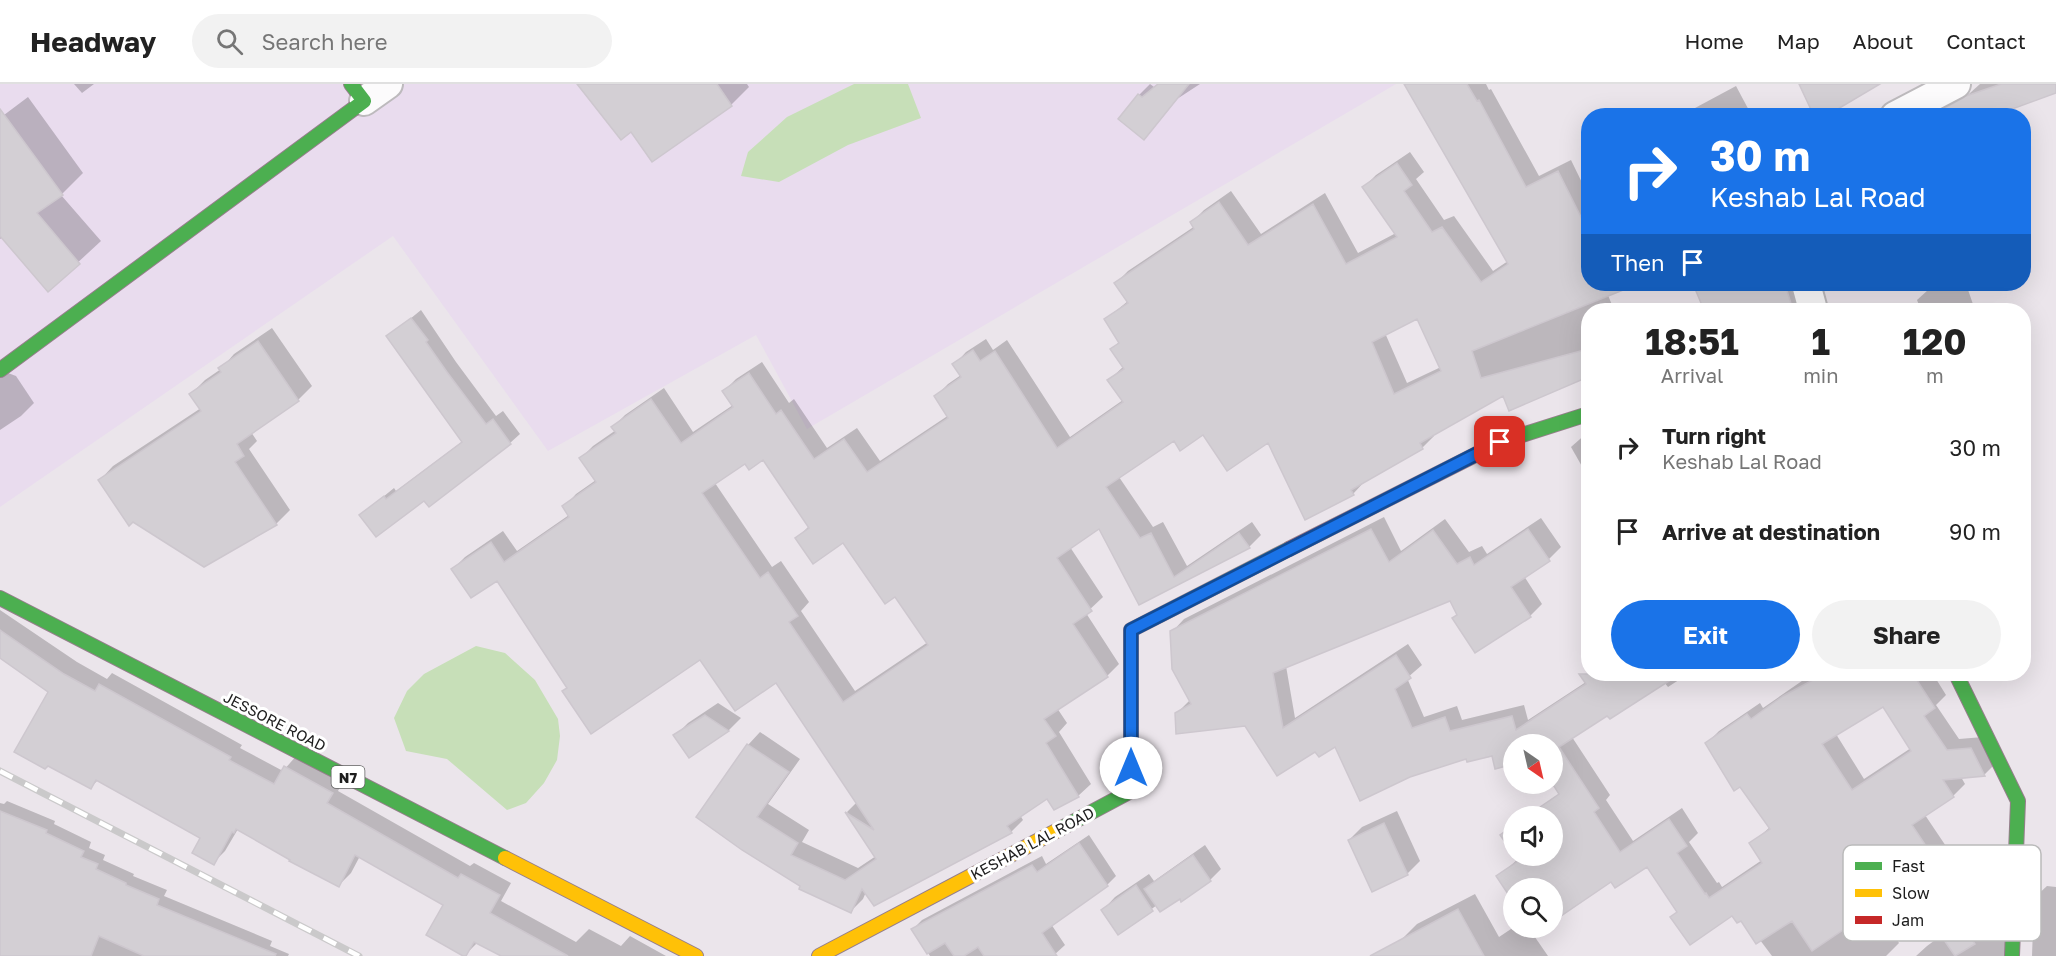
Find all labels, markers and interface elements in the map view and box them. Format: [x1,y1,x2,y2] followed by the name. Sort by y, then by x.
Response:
[192,14,612,68] search box
[30,25,156,58] text: Headway
[213,25,246,58] icon: search
[261,28,387,55] text: Search here
[1684,28,1744,54] text: Home
[1777,28,1820,54] text: Map
[1853,28,1913,54] text: About
[1946,28,2026,54] text: Contact
[1710,130,1810,180] text: 30 m
[1611,132,1689,210] icon: right
[1710,181,1926,213] text: Keshab Lal Road
[1676,246,1709,279] icon: arrive
[1611,249,1664,276] text: Then
[1645,320,1739,363] text: 18:51
[1812,320,1830,363] text: 1
[1903,320,1967,363] text: 120
[1661,363,1723,387] text: Arrival
[1803,363,1839,387] text: min
[1926,363,1944,387] text: m
[1474,416,1525,467] pin
[1662,422,1766,449] text: Turn right
[1483,425,1516,458] icon: arrive
[1611,431,1644,464] icon: right
[1950,434,2001,461] text: 30 m
[1662,449,1822,473] text: Keshab Lal Road
[1611,515,1644,548] icon: arrive
[1662,518,1880,545] text: Arrive at destination
[1949,518,2001,545] text: 90 m
[1611,600,1800,669] button: Exit
[1812,600,2001,669] button: Share
[221,687,329,755] street label: JESSORE ROAD
[1503,734,1563,794] north arrow
[1503,734,1563,938] map controls
[1099,736,1163,800] position arrow
[332,766,364,788] road number: N7
[967,803,1097,883] street label: KESHAB LAL ROAD
[1503,806,1563,866] button: sound
[1843,845,2041,941] legend
[1892,856,1925,876] text: Fast
[1503,878,1563,938] button: search
[1892,883,1930,903] text: Slow
[1892,910,1924,930] text: Jam

